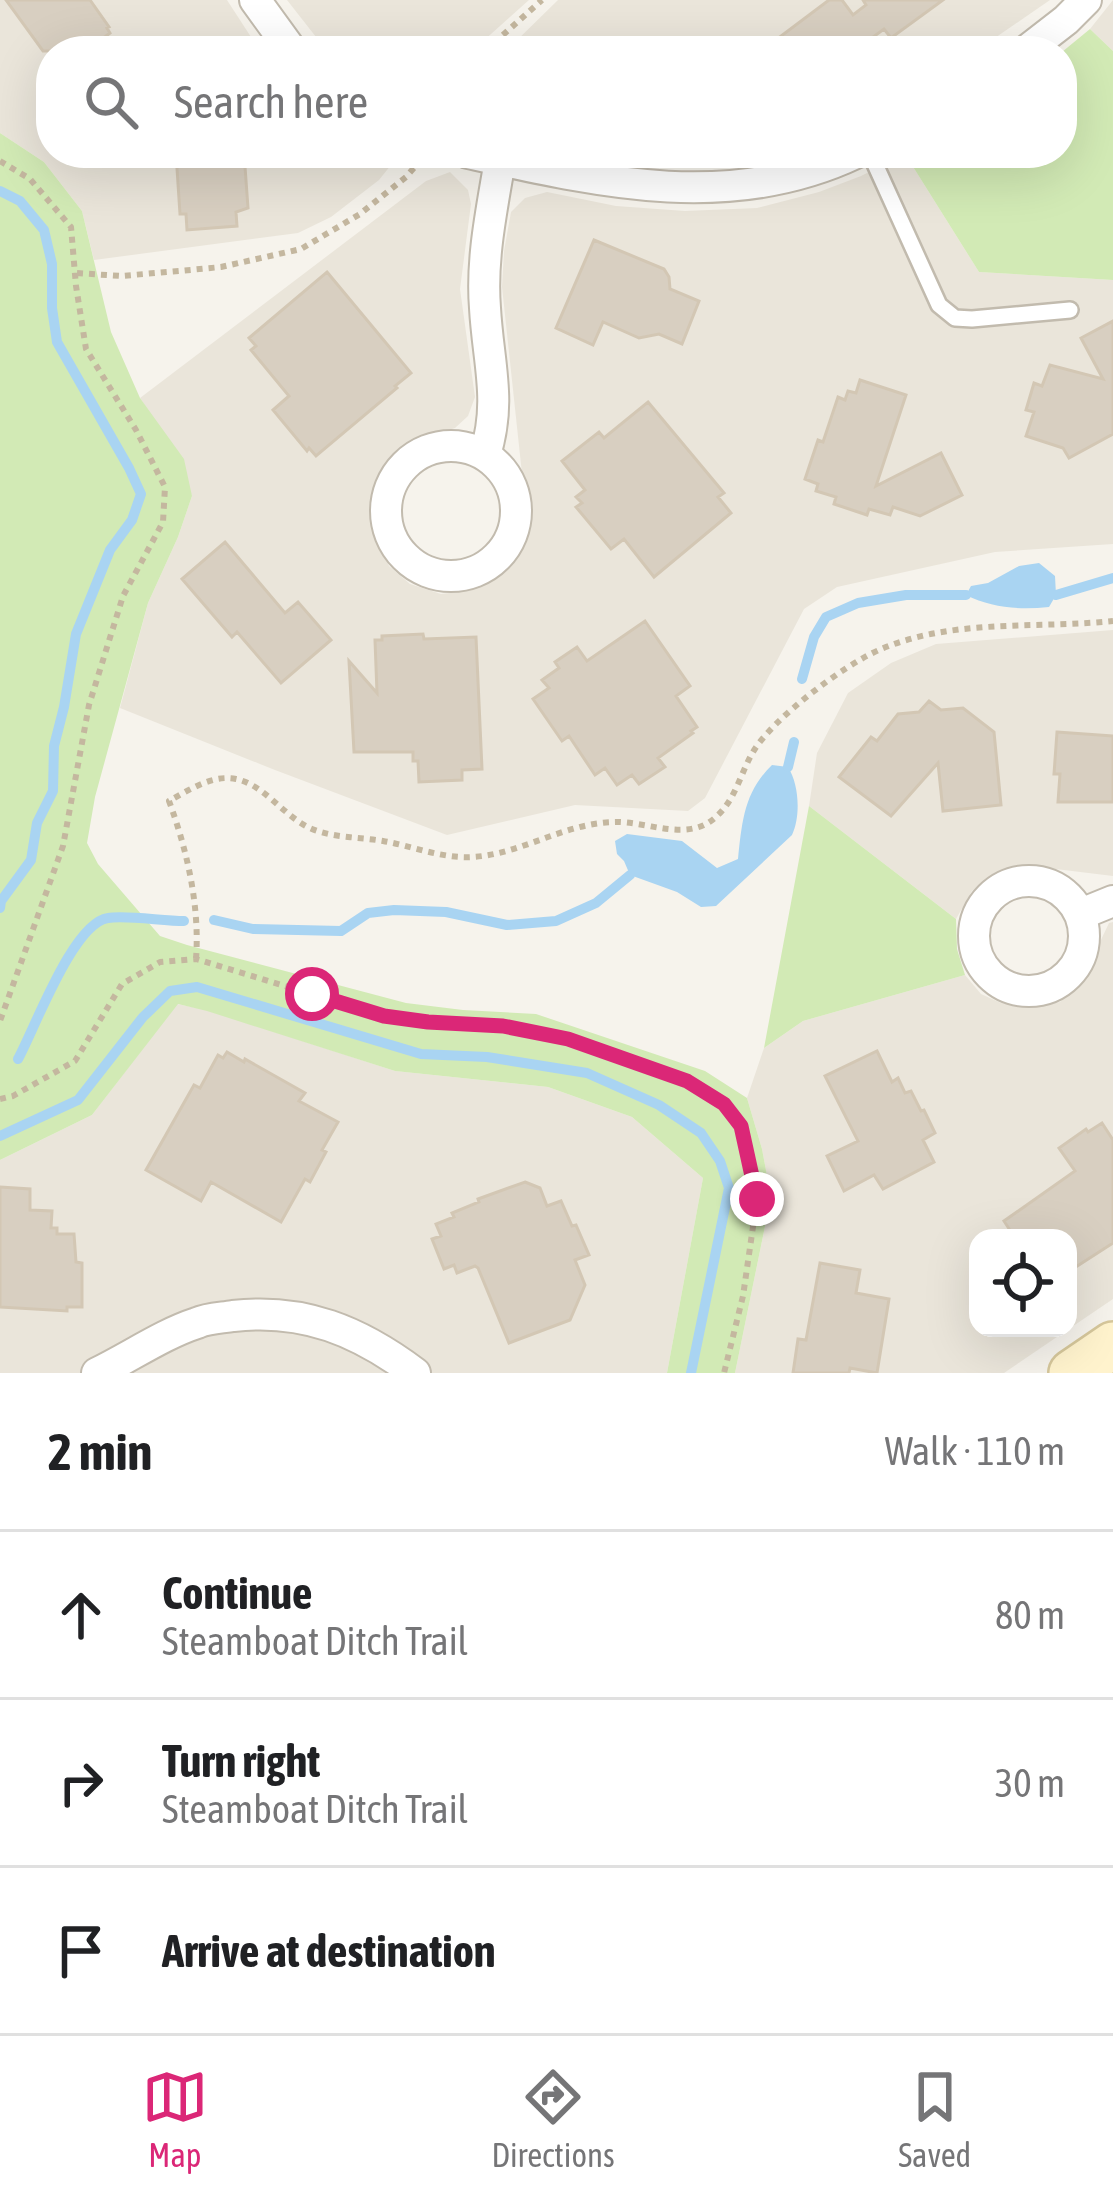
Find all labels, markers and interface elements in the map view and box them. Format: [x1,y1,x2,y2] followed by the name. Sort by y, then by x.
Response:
[36,36,1077,168] search box
[78,69,144,135] icon: search
[174,76,368,128] text: Search here
[285,967,339,1021] route start
[730,1172,784,1226] route end
[969,1229,1077,1337] map controls
[969,1229,1077,1337] button: locate
[48,1422,152,1481] text: 2 min
[885,1429,1065,1473] text: Walk · 110 m
[162,1567,313,1619] text: Continue
[48,1582,114,1648] icon: ahead
[995,1593,1065,1637] text: 80 m
[162,1619,468,1663] text: Steamboat Ditch Trail
[162,1735,320,1787] text: Turn right
[48,1750,114,1816] icon: right
[995,1761,1065,1805] text: 30 m
[162,1787,468,1831] text: Steamboat Ditch Trail
[48,1918,114,1984] icon: arrive
[162,1925,496,1977] text: Arrive at destination
[142,2064,208,2174] tab: Map
[491,2064,615,2174] tab: Directions
[898,2064,971,2174] tab: Saved

